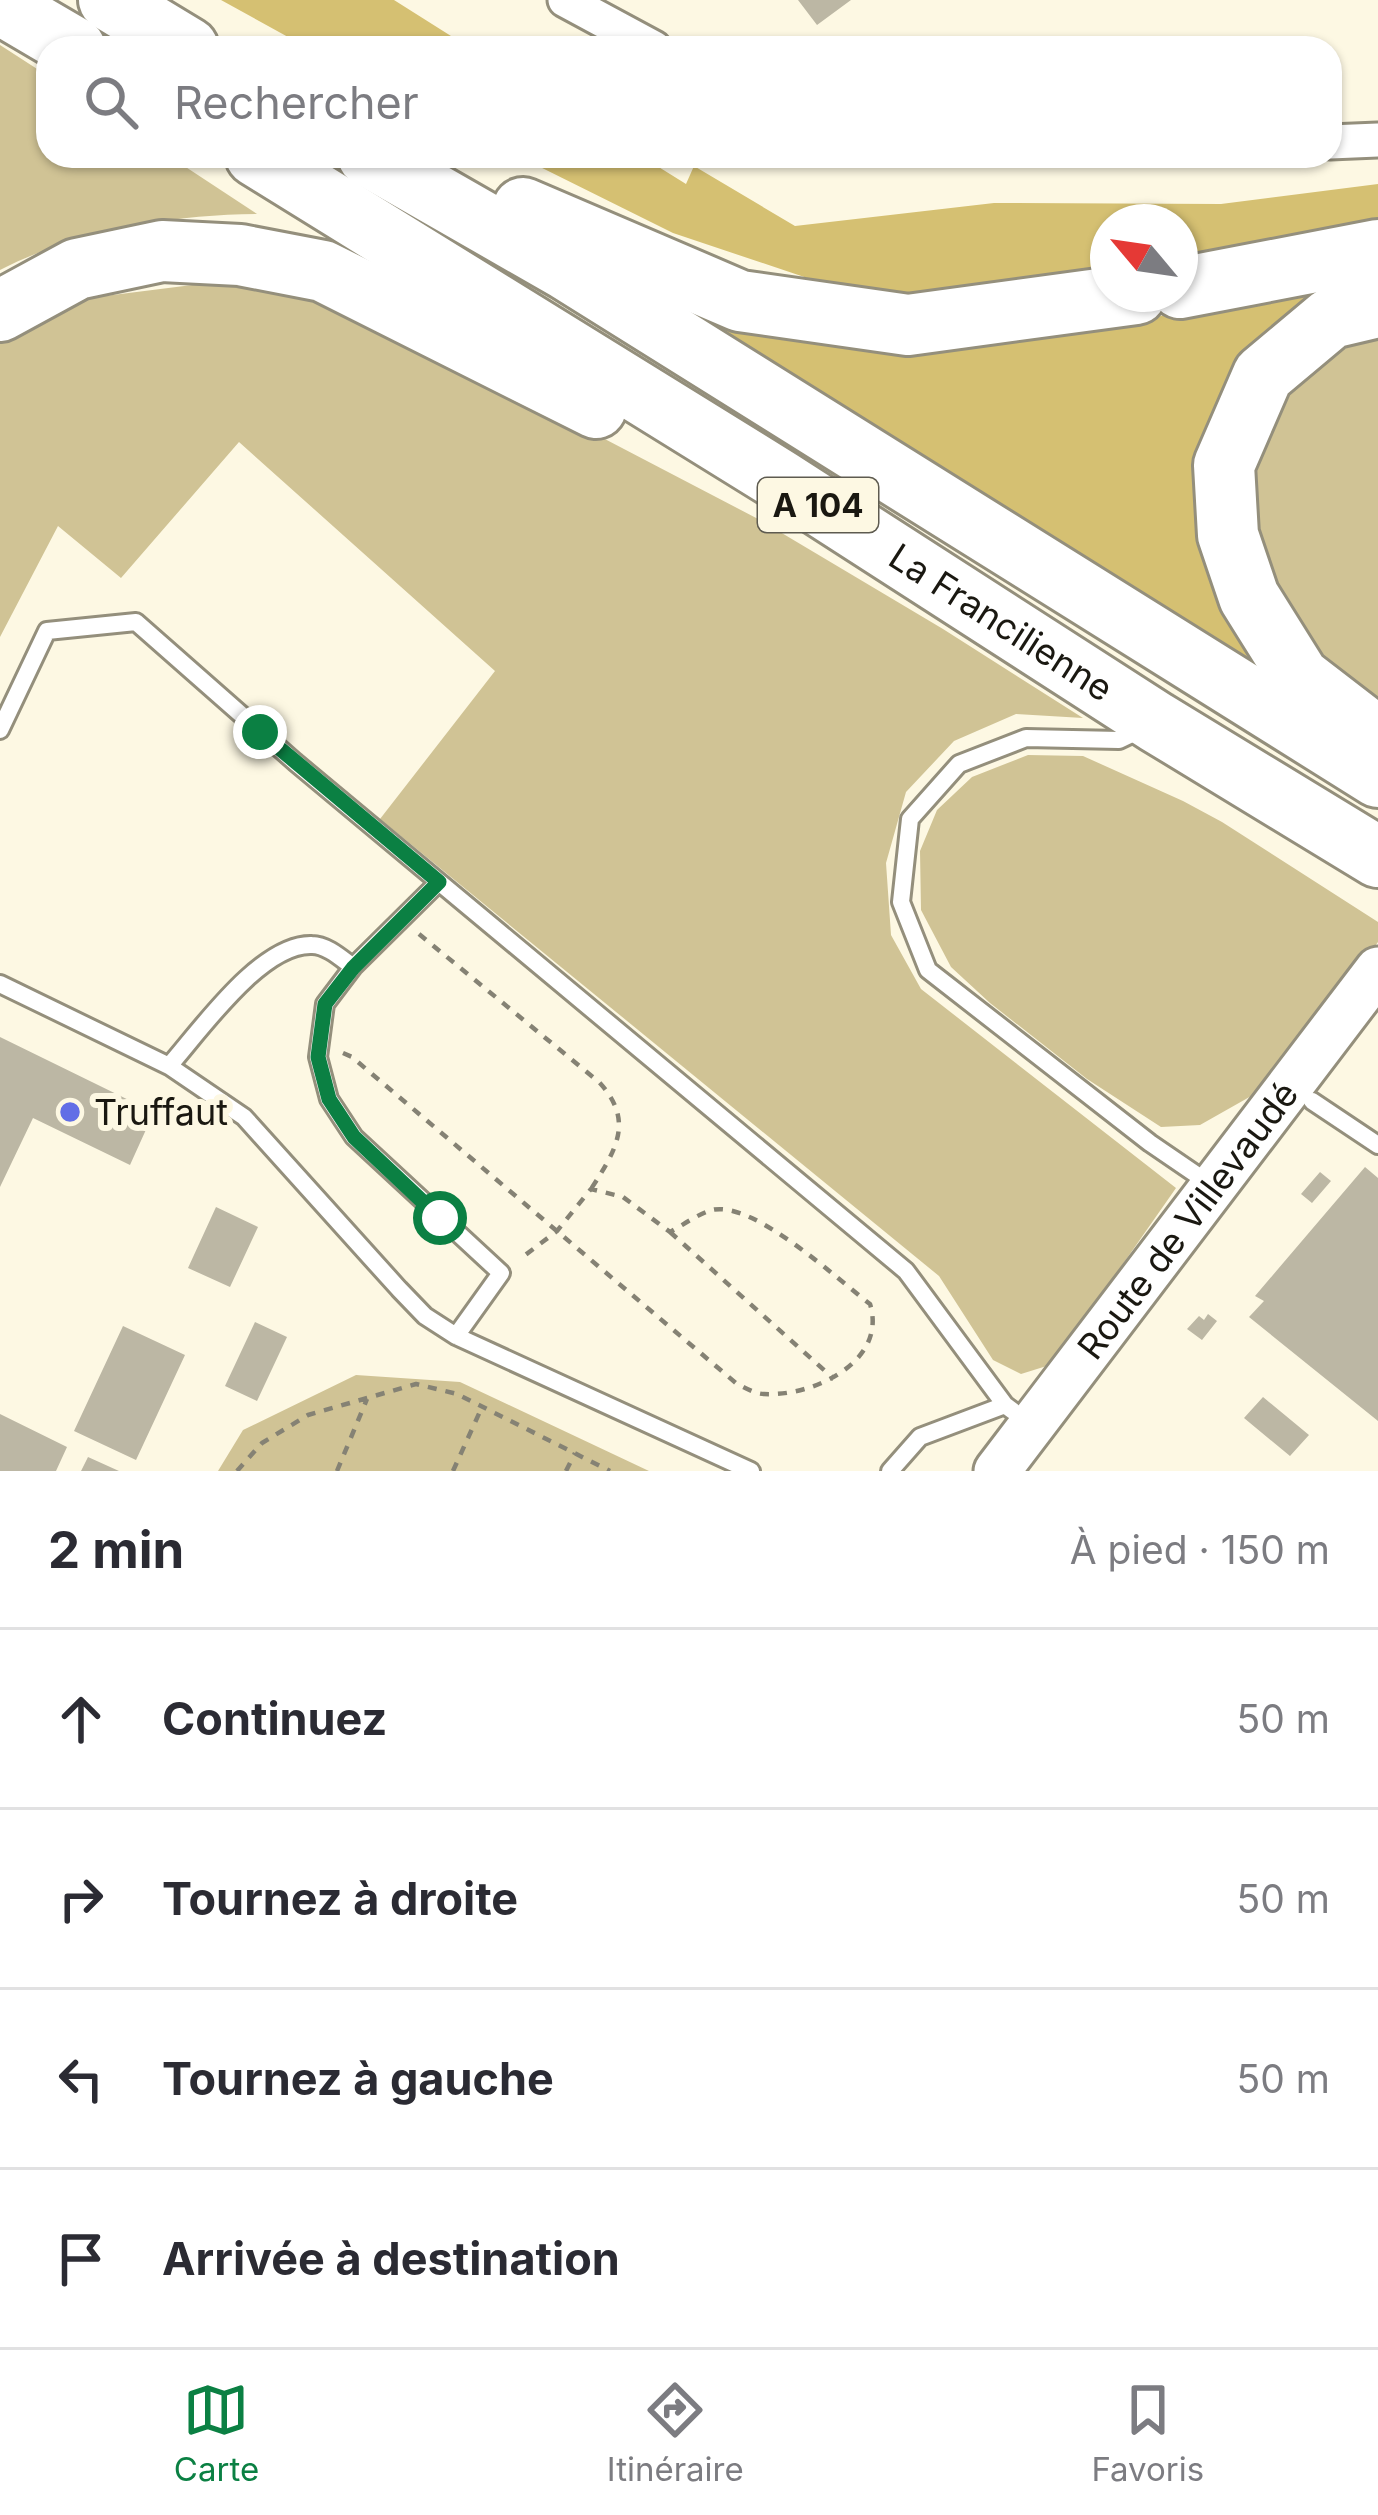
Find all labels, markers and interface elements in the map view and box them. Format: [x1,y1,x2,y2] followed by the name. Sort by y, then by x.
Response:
[36,36,1342,168] search box
[78,69,144,135] icon: search
[174,75,419,130] text: Rechercher
[1090,204,1198,312] north arrow
[758,478,878,532] road number: A 104
[881,534,1121,710] street label: La Francilienne
[233,705,287,759] route end
[1068,1073,1307,1368] street label: Route de Villevaudé
[94,1090,228,1134] place label: Truffaut
[57,1099,83,1125] marker: Truffaut
[413,1191,467,1245] route start
[48,1519,184,1580] text: 2 min
[1070,1526,1330,1573] text: À pied · 150 m
[48,1686,114,1752] icon: ahead
[162,1691,387,1746] text: Continuez
[1237,1695,1330,1742] text: 50 m
[48,1866,114,1932] icon: right
[162,1871,518,1926] text: Tournez à droite
[1237,1875,1330,1922] text: 50 m
[48,2046,114,2112] icon: left
[162,2051,554,2106] text: Tournez à gauche
[1237,2055,1330,2102] text: 50 m
[48,2226,114,2292] icon: arrive
[162,2231,620,2286] text: Arrivée à destination
[174,2377,259,2489] tab: Carte
[607,2377,744,2489] tab: Itinéraire
[1091,2377,1204,2489] tab: Favoris

